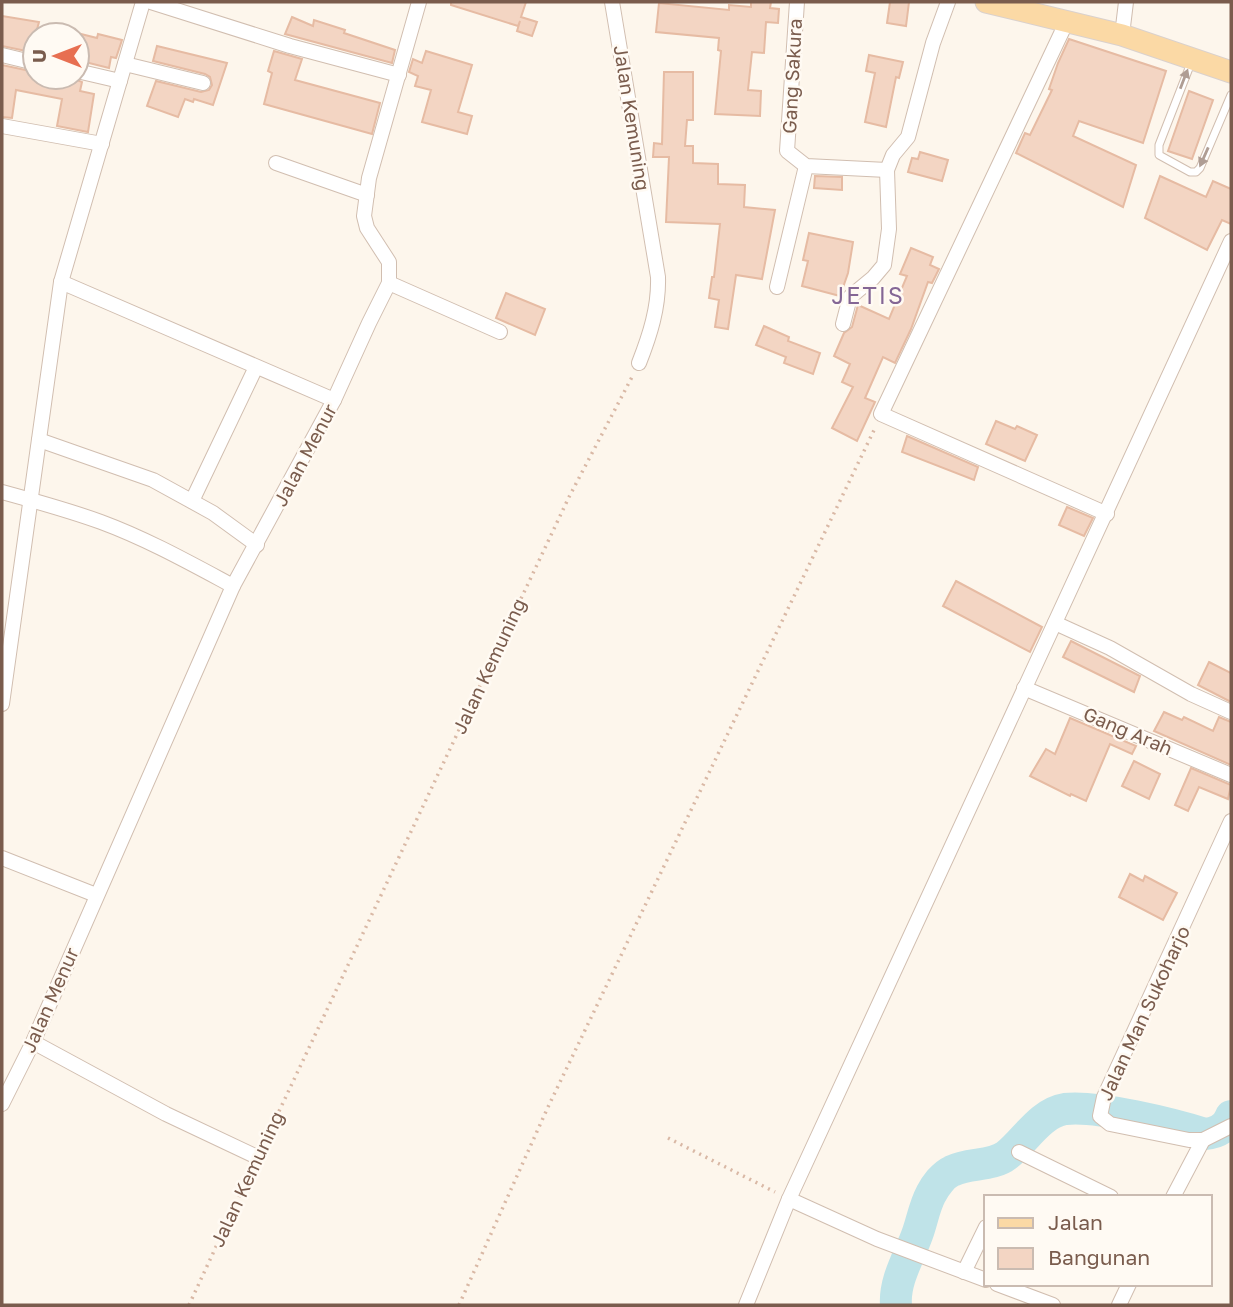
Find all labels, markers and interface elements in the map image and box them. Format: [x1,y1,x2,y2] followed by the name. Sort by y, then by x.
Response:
[777,18,806,134] street label: Gang Sakura
[21,21,91,91] north arrow
[610,44,655,192] street label: Jalan Kemuning
[27,49,50,63] text: U
[1179,69,1190,90] one-way arrow
[1198,147,1209,168] one-way arrow
[831,281,905,309] district label: JETIS
[268,399,341,510] street label: Jalan Menur
[447,594,530,737] street label: Jalan Kemuning
[1080,701,1176,760] street label: Gang Arah
[1093,922,1194,1104] street label: Jalan Man Sukoharjo
[16,943,83,1056] street label: Jalan Menur
[205,1107,288,1250] street label: Jalan Kemuning
[984,1195,1212,1286] legend
[1048,1209,1103,1235] text: Jalan
[1048,1244,1150,1270] text: Bangunan

